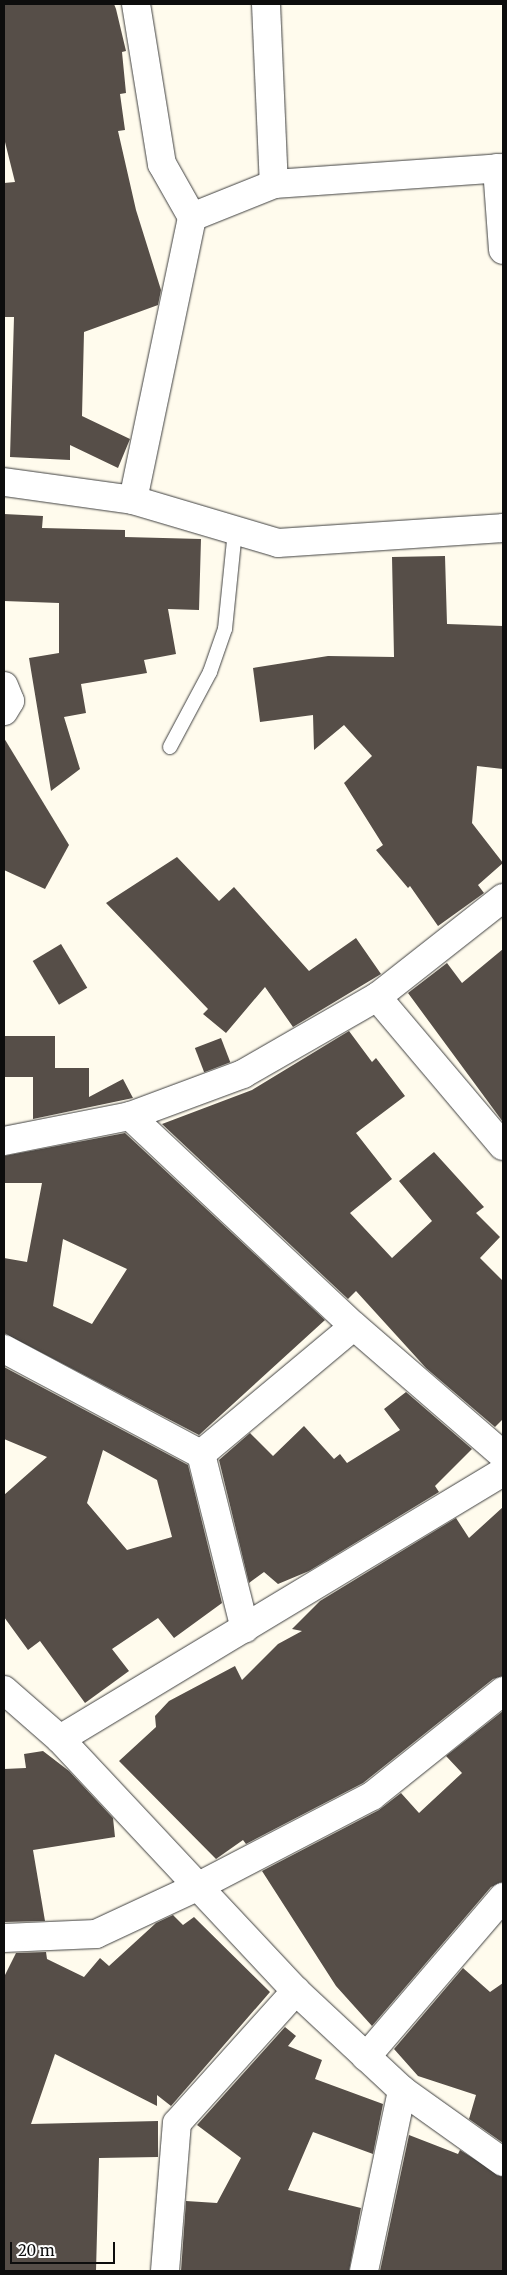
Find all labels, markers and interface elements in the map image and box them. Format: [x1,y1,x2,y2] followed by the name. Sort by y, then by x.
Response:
[12,2232,118,2264] scale bar
[18,2241,55,2260] text: 20 m

